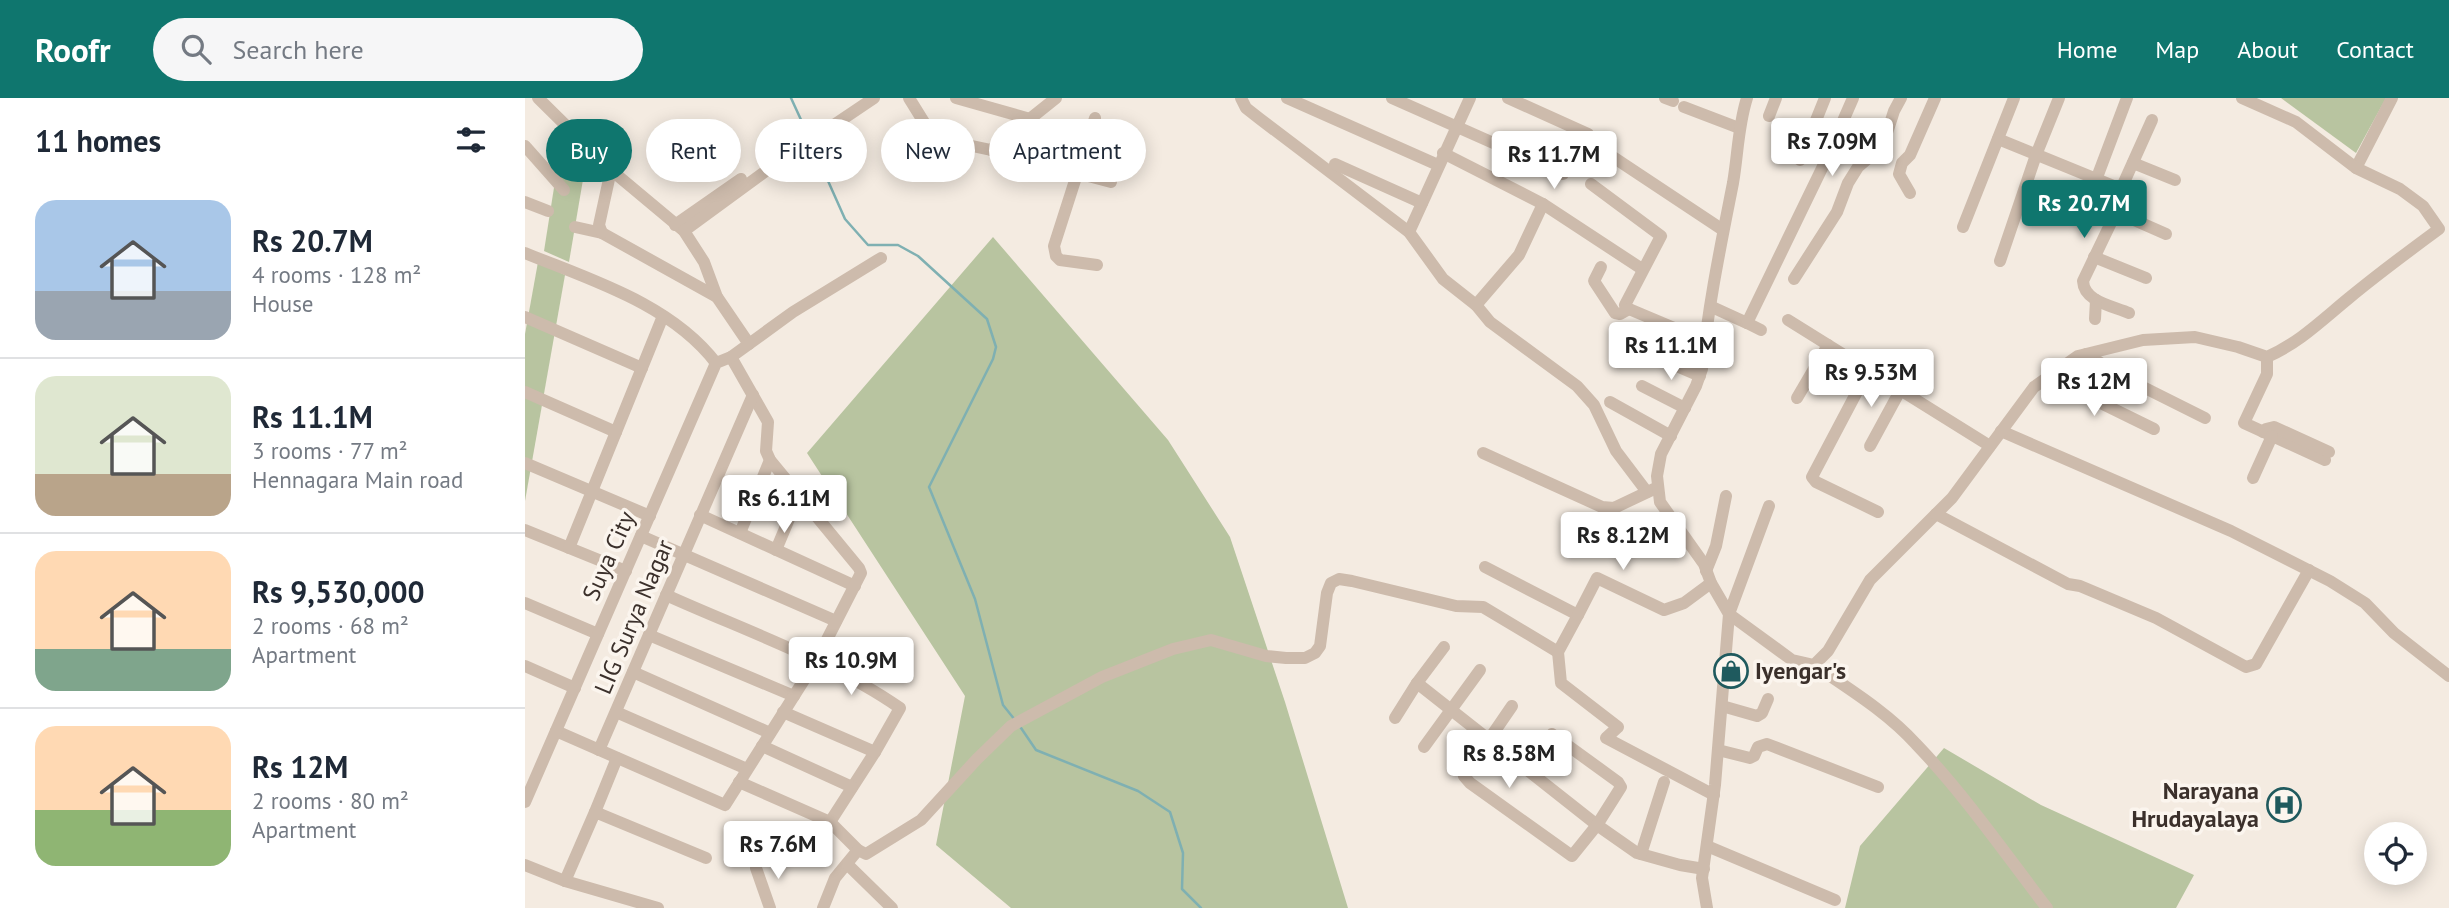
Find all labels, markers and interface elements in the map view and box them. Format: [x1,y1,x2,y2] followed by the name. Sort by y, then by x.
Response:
[153,18,643,81] search box
[35,28,111,71] text: Roofr
[177,30,215,68] icon: search
[233,33,364,66] text: Search here
[2057,34,2117,65] text: Home
[2155,34,2199,65] text: Map
[2237,34,2298,65] text: About
[2336,34,2414,65] text: Contact
[1760,118,1904,178] pin: Rs 7.09M
[546,119,632,182] chip: Buy
[646,119,741,182] chip: Rent
[755,119,867,182] chip: Filters
[881,119,975,182] chip: New
[989,119,1146,182] chip: Apartment
[35,121,161,160] text: 11 homes
[452,121,490,159] icon: filters
[1787,126,1877,155] text: Rs 7.09M
[1482,132,1626,191] pin: Rs 11.7M
[1508,139,1600,168] text: Rs 11.7M
[2012,180,2156,240] pin: Rs 20.7M
[2038,188,2130,217] text: Rs 20.7M
[252,221,373,260] text: Rs 20.7M
[91,228,175,312] icon: home
[252,260,421,289] text: 4 rooms · 128 m²
[252,289,314,318] text: House
[1599,322,1743,382] pin: Rs 11.1M
[1625,330,1717,359] text: Rs 11.1M
[1799,350,1943,409] pin: Rs 9.53M
[1825,357,1917,386] text: Rs 9.53M
[2037,358,2151,418] pin: Rs 12M
[2057,366,2131,395] text: Rs 12M
[252,397,373,436] text: Rs 11.1M
[91,404,175,488] icon: home
[252,436,408,465] text: 3 rooms · 77 m²
[252,465,463,494] text: Hennagara Main road
[712,476,856,535] pin: Rs 6.11M
[738,483,830,512] text: Rs 6.11M
[575,506,642,605] street label: Suya City
[1551,512,1695,572] pin: Rs 8.12M
[1577,520,1669,549] text: Rs 8.12M
[587,535,680,699] street label: LIG Surya Nagar
[252,572,425,611] text: Rs 9,530,000
[91,579,175,663] icon: home
[252,611,409,640] text: 2 rooms · 68 m²
[779,638,923,697] pin: Rs 10.9M
[252,640,356,669] text: Apartment
[805,645,897,674] text: Rs 10.9M
[1712,652,1750,690] shop icon: Iyengar's
[1755,655,1846,686] place label: Iyengar's
[1437,730,1581,790] pin: Rs 8.58M
[1463,738,1555,767] text: Rs 8.58M
[252,747,348,786] text: Rs 12M
[91,754,175,838] icon: home
[2131,775,2259,834] place label: Narayana Hrudayalaya
[252,786,409,815] text: 2 rooms · 80 m²
[2265,786,2303,824] hospital icon: Narayana Hrudayalaya
[252,815,356,844] text: Apartment
[713,822,843,881] pin: Rs 7.6M
[2364,822,2427,885] map controls
[2364,822,2427,885] button: locate
[740,829,816,858] text: Rs 7.6M

